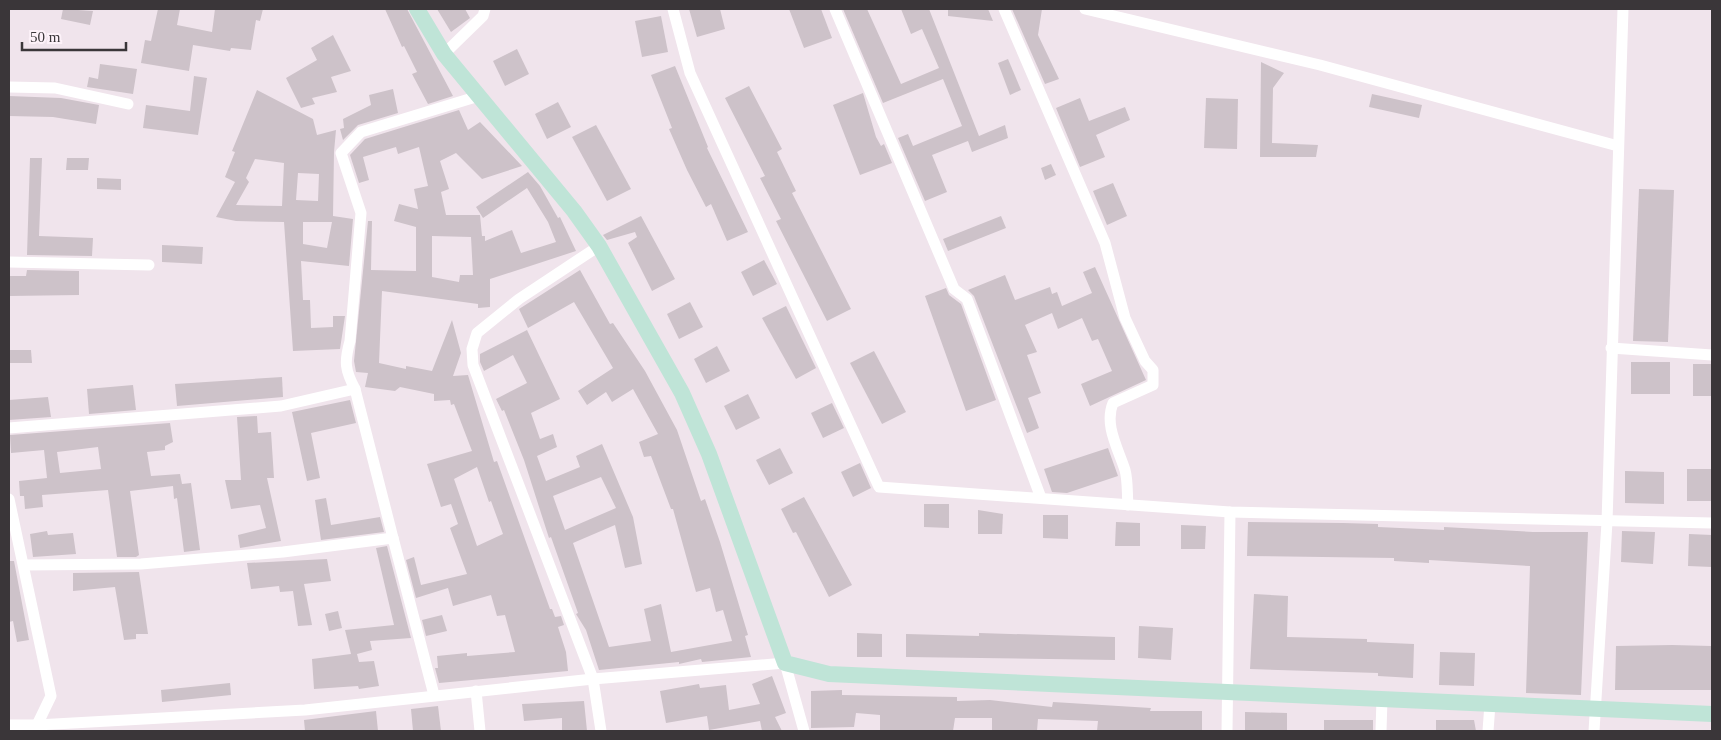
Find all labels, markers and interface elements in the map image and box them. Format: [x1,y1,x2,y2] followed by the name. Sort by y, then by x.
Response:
[22,20,126,52] scale bar
[30,29,61,45] text: 50 m

